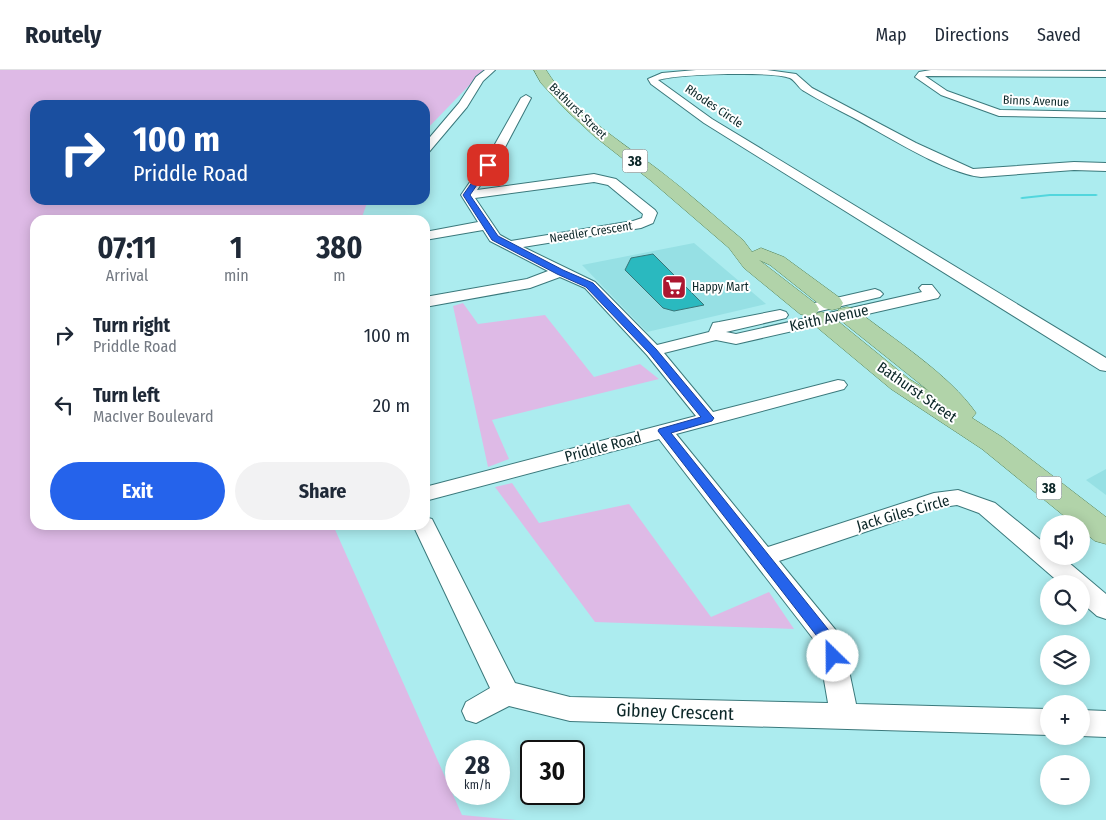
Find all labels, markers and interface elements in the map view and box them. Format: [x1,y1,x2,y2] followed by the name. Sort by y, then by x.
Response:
[25,21,101,49] text: Routely
[875,24,907,46] text: Map
[935,24,1009,46] text: Directions
[1037,24,1081,46] text: Saved
[546,80,610,142] street label: Bathurst Street
[682,82,746,130] street label: Rhodes Circle
[1003,93,1069,109] street label: Binns Avenue
[133,118,220,160] text: 100 m
[50,120,115,185] icon: right
[467,144,509,186] pin
[622,150,648,172] road number: 38
[474,151,502,179] icon: arrive
[133,160,248,187] text: Priddle Road
[549,219,633,245] street label: Needler Crescent
[97,230,157,266] text: 07:11
[230,230,243,266] text: 1
[316,230,363,266] text: 380
[106,266,148,285] text: Arrival
[224,266,249,285] text: min
[333,266,346,285] text: m
[661,274,687,300] supermarket icon: Happy Mart
[692,280,749,294] place label: Happy Mart
[788,301,870,335] street label: Keith Avenue
[93,314,170,337] text: Turn right
[50,321,78,349] icon: right
[364,324,410,347] text: 100 m
[93,337,177,356] text: Priddle Road
[874,358,960,426] street label: Bathurst Street
[93,384,160,407] text: Turn left
[50,391,78,419] icon: left
[373,394,410,417] text: 20 m
[93,407,214,426] text: MacIver Boulevard
[563,428,643,466] street label: Priddle Road
[50,462,225,520] button: Exit
[235,462,410,520] button: Share
[1036,476,1062,499] road number: 38
[854,491,952,535] street label: Jack Giles Circle
[1040,515,1090,805] map controls
[1040,515,1090,565] button: sound
[1040,575,1090,625] button: search
[806,629,858,681] position arrow
[1040,635,1090,685] button: layers
[1040,695,1090,745] button: +
[616,699,734,725] street label: Gibney Crescent
[520,740,585,805] speed limit sign: 30
[465,751,490,781] text: 28
[1040,755,1090,805] button: −
[464,778,491,792] text: km/h

